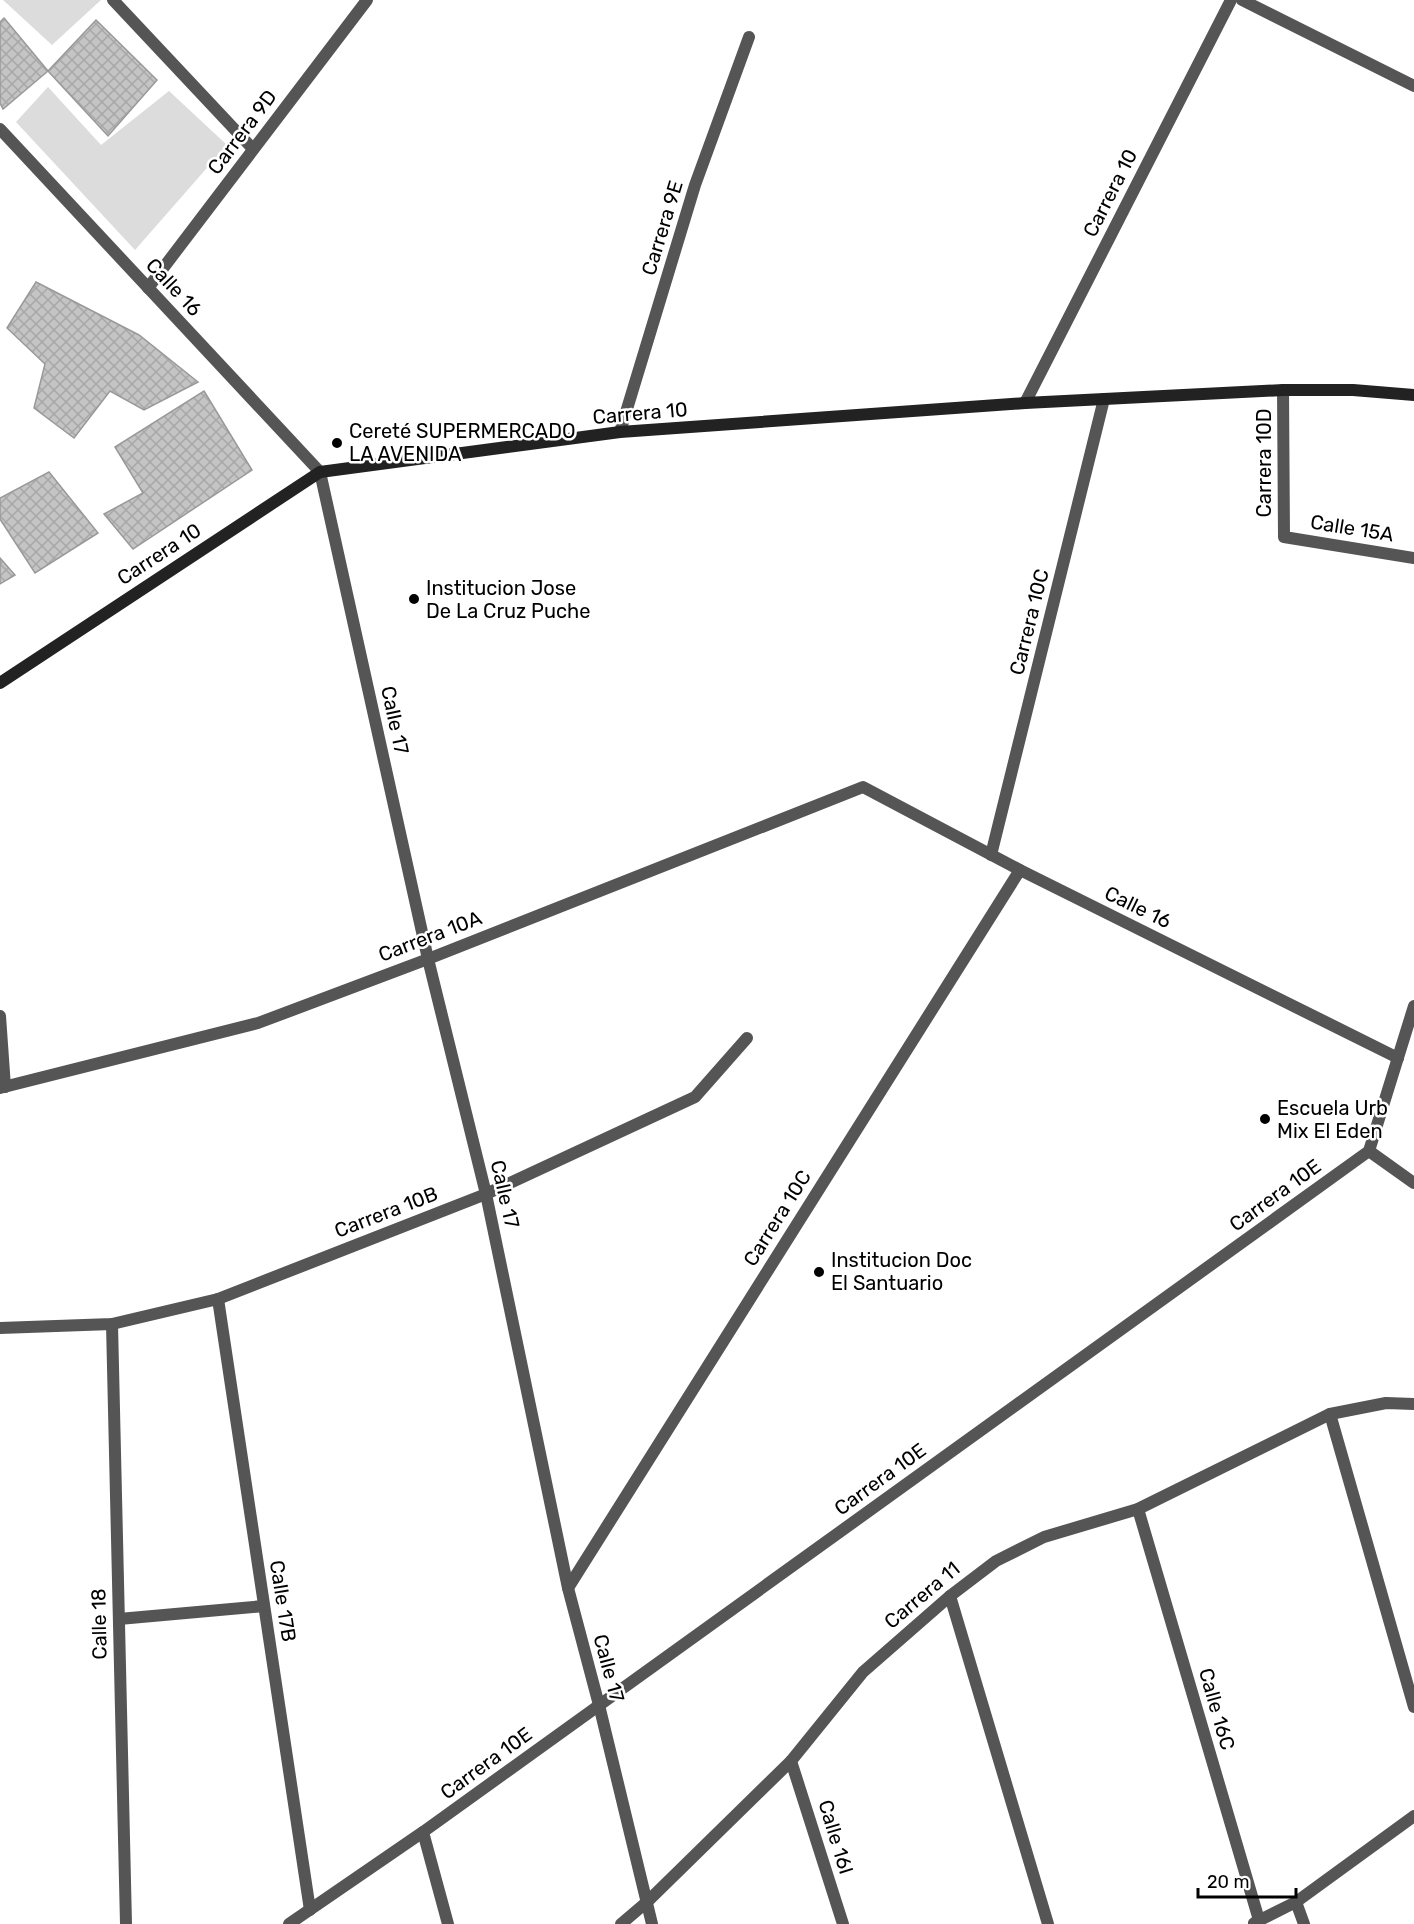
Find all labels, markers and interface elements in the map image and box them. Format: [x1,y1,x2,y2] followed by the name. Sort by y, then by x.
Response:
[202,85,282,179] street label: Carrera 9D
[1078,145,1142,241] street label: Carrera 10
[636,178,688,278] street label: Carrera 9E
[141,253,207,321] street label: Calle 16
[592,397,688,429] street label: Carrera 10
[1252,409,1276,517] street label: Carrera 10D
[349,419,575,466] place label: Cereté SUPERMERCADO LA AVENIDA
[330,436,344,450] marker: Cereté SUPERMERCADO LA AVENIDA
[1309,510,1395,546] street label: Calle 15A
[113,518,205,590] street label: Carrera 10
[1004,566,1054,678] street label: Carrera 10C
[426,576,590,623] place label: Institucion Jose De La Cruz Puche
[407,592,421,606] marker: Institucion Jose De La Cruz Puche
[376,684,414,756] street label: Calle 17
[1101,881,1175,933] street label: Calle 16
[375,905,485,967] street label: Carrera 10A
[1277,1096,1388,1143] place label: Escuela Urb Mix El Eden
[1258,1112,1272,1126] marker: Escuela Urb Mix El Eden
[1225,1154,1325,1236] street label: Carrera 10E
[486,1158,524,1230] street label: Calle 17
[738,1166,816,1270] street label: Carrera 10C
[331,1181,441,1243] street label: Carrera 10B
[831,1248,972,1295] place label: Institucion Doc El Santuario
[812,1265,826,1279] marker: Institucion Doc El Santuario
[830,1438,930,1520] street label: Carrera 10E
[879,1557,965,1633] street label: Carrera 11
[265,1558,301,1644] street label: Calle 17B
[86,1588,112,1660] street label: Calle 18
[588,1632,630,1704] street label: Calle 17
[1194,1665,1240,1753] street label: Calle 16C
[436,1722,536,1804] street label: Carrera 10E
[813,1797,859,1877] street label: Calle 16I
[1198,1861,1296,1899] scale bar
[1207,1871,1249,1893] text: 20 m

